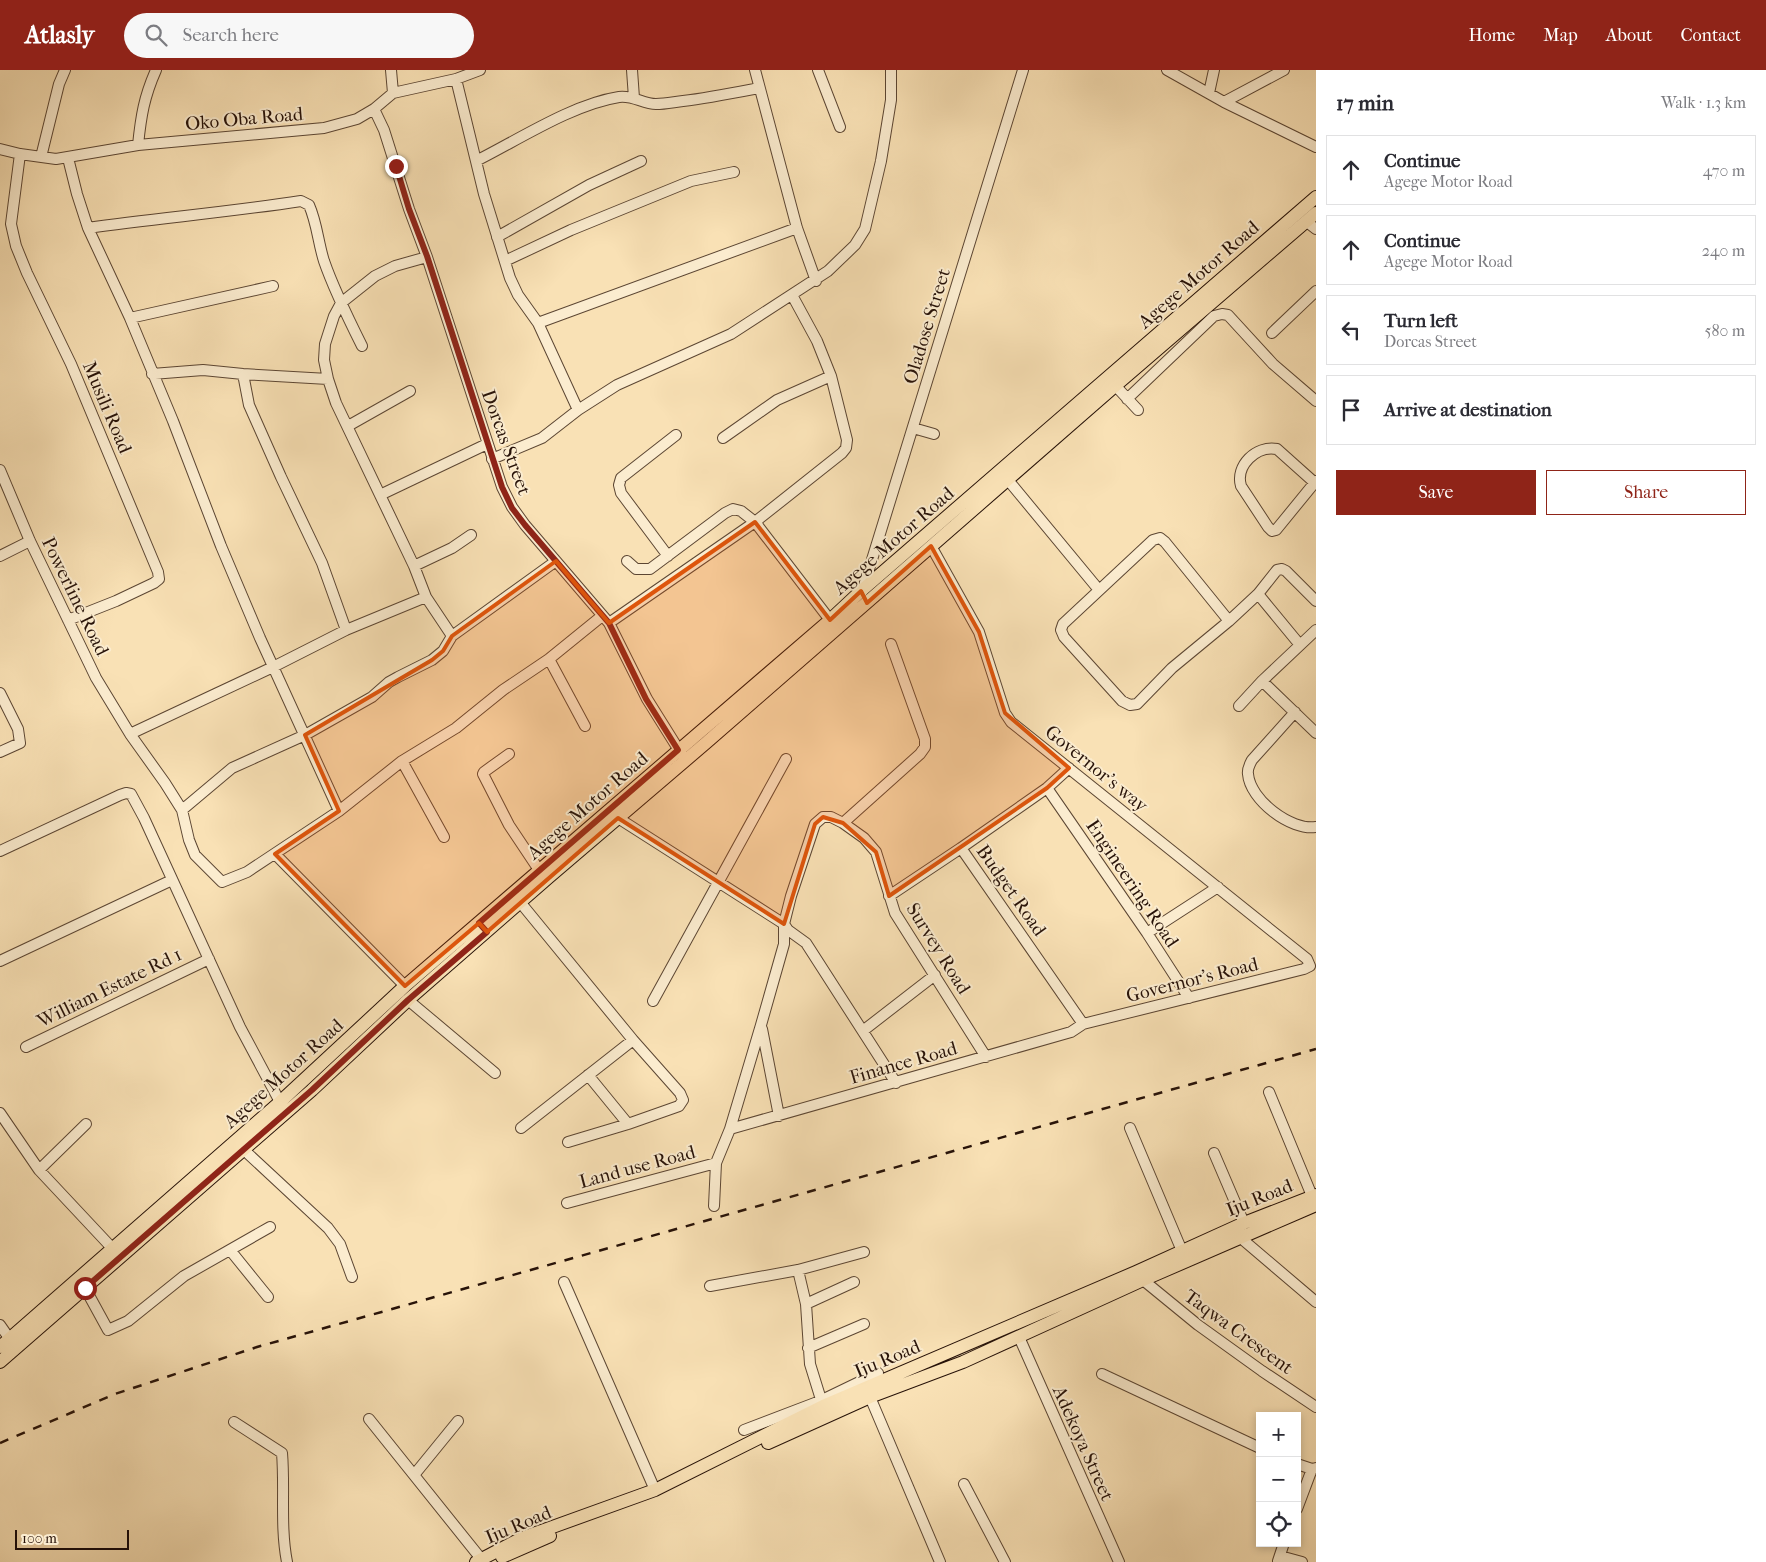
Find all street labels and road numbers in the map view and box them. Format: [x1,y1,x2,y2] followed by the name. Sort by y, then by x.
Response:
[184,103,305,135] street label: Oko Oba Road
[1133,216,1264,334] street label: Agege Motor Road
[899,266,955,387] street label: Oladose Street
[78,358,137,457] street label: Musili Road
[477,387,535,498] street label: Dorcas Street
[828,482,959,600] street label: Agege Motor Road
[37,534,114,660] street label: Powerline Road
[1041,721,1153,817] street label: Governor's way
[522,747,653,865] street label: Agege Motor Road
[1081,815,1183,952] street label: Engineering Road
[972,841,1051,941] street label: Budget Road
[901,899,975,999] street label: Survey Road
[33,943,185,1033] street label: William Estate Rd 1
[1124,953,1261,1007] street label: Governor's Road
[219,1014,348,1134] street label: Agege Motor Road
[847,1037,960,1089] street label: Finance Road
[577,1141,698,1193] street label: Land use Road
[1223,1174,1296,1221] street label: Iju Road
[1180,1285,1297,1379] street label: Taqwa Crescent
[851,1335,924,1383] street label: Iju Road
[1048,1382,1118,1504] street label: Adekoya Street
[482,1501,555,1549] street label: Iju Road

